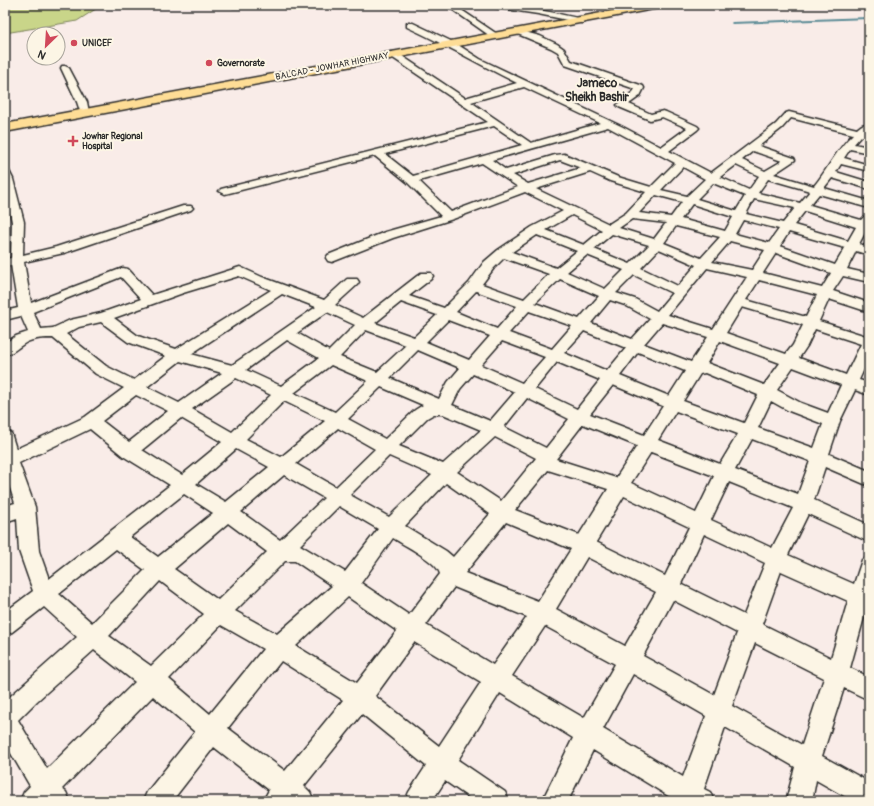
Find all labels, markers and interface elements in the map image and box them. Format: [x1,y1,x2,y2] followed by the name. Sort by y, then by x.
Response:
[26,26,66,66] north arrow
[69,38,79,48] marker: UNICEF
[82,38,113,49] place label: UNICEF
[35,47,48,62] text: N
[275,50,390,83] street label: BALCAD - JOWHAR HIGHWAY
[204,58,214,68] marker: Governorate
[217,58,265,69] place label: Governorate
[565,76,630,105] district label: Jameco Sheikh Bashir
[82,131,143,152] place label: Jowhar Regional Hospital
[67,135,79,147] marker: Jowhar Regional Hospital

